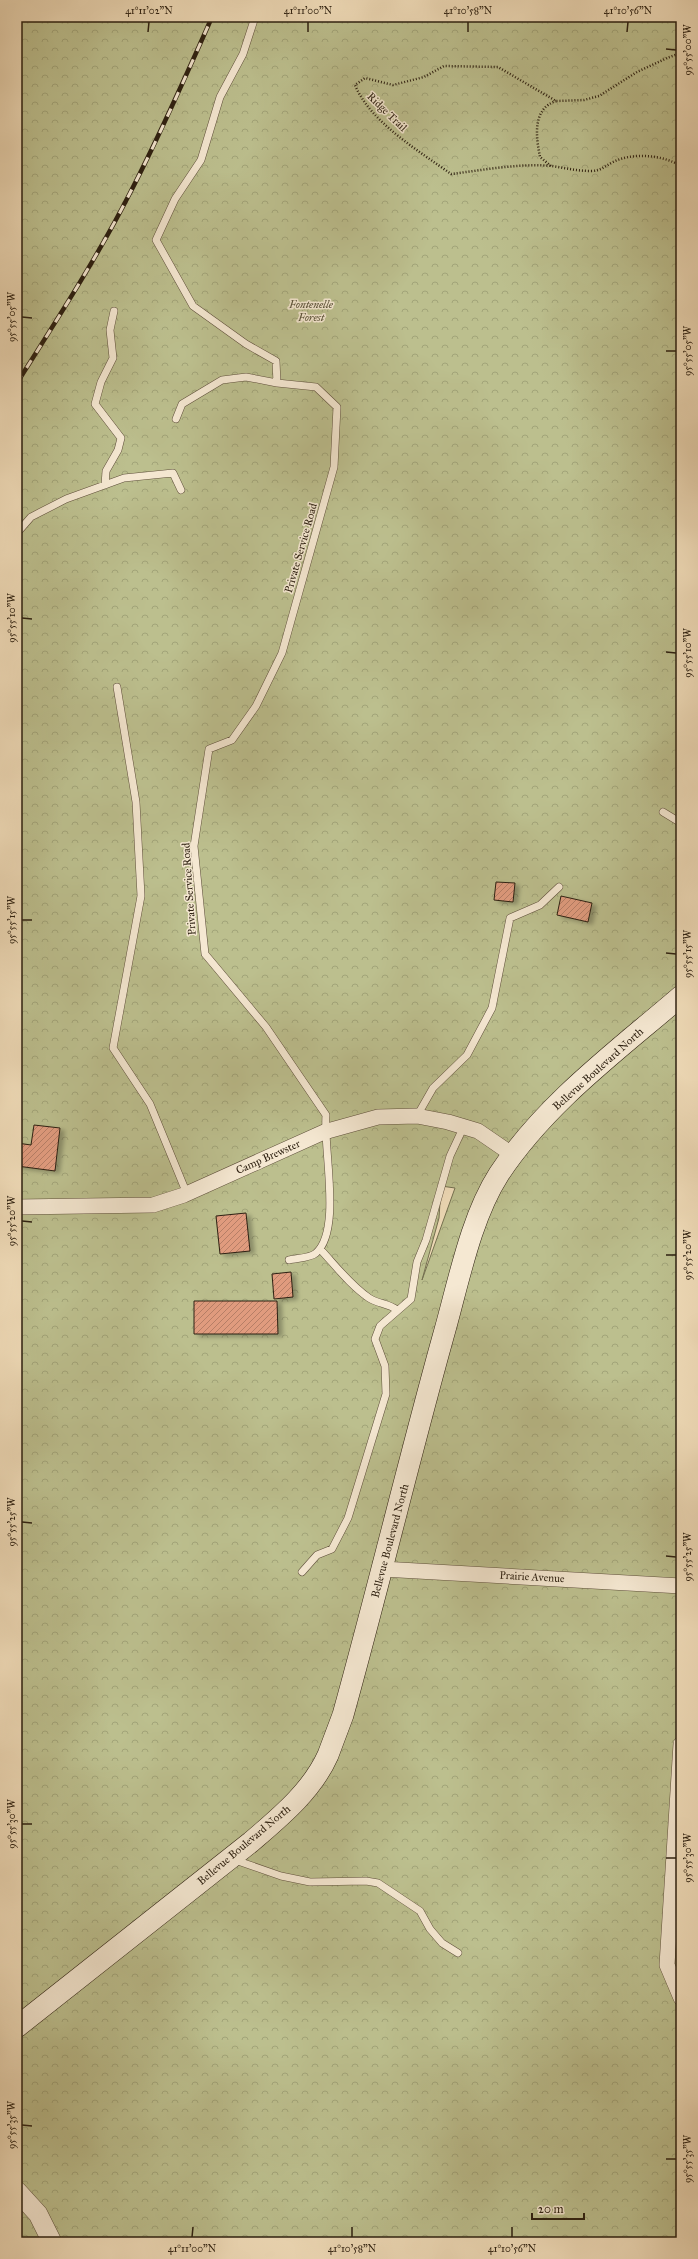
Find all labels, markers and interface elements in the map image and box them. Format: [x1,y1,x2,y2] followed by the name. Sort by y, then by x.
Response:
[125,5,173,17] text: 41°11'02"N
[284,5,333,17] text: 41°11'00"N
[444,5,493,17] text: 41°10'58"N
[604,5,653,17] text: 41°10'56"N
[682,24,694,76] text: 95°55'00"W
[364,90,410,134] street label: Ridge Trail
[6,291,18,342] text: 95°55'05"W
[288,298,334,324] park label: Fontenelle Forest
[682,325,694,376] text: 95°55'05"W
[282,501,320,594] street label: Private Service Road
[6,593,18,643] text: 95°55'10"W
[682,628,694,678] text: 95°55'10"W
[179,842,199,936] street label: Private Service Road
[6,895,18,944] text: 95°55'15"W
[682,929,694,978] text: 95°55'15"W
[550,1025,646,1113] street label: Bellevue Boulevard North
[234,1137,303,1177] street label: Camp Brewster
[6,1195,18,1246] text: 95°55'20"W
[682,1229,694,1280] text: 95°55'20"W
[369,1483,411,1599] street label: Bellevue Boulevard North
[6,1497,18,1547] text: 95°55'25"W
[682,1532,694,1582] text: 95°55'25"W
[499,1569,565,1585] street label: Prairie Avenue
[6,1799,18,1849] text: 95°55'30"W
[195,1802,293,1888] street label: Bellevue Boulevard North
[682,1833,694,1883] text: 95°55'30"W
[6,2100,18,2149] text: 95°55'35"W
[682,2134,694,2183] text: 95°55'35"W
[532,2195,584,2221] scale bar
[538,2202,564,2216] text: 20 m
[168,2243,217,2255] text: 41°11'00"N
[328,2243,377,2255] text: 41°10'58"N
[488,2243,537,2255] text: 41°10'56"N

